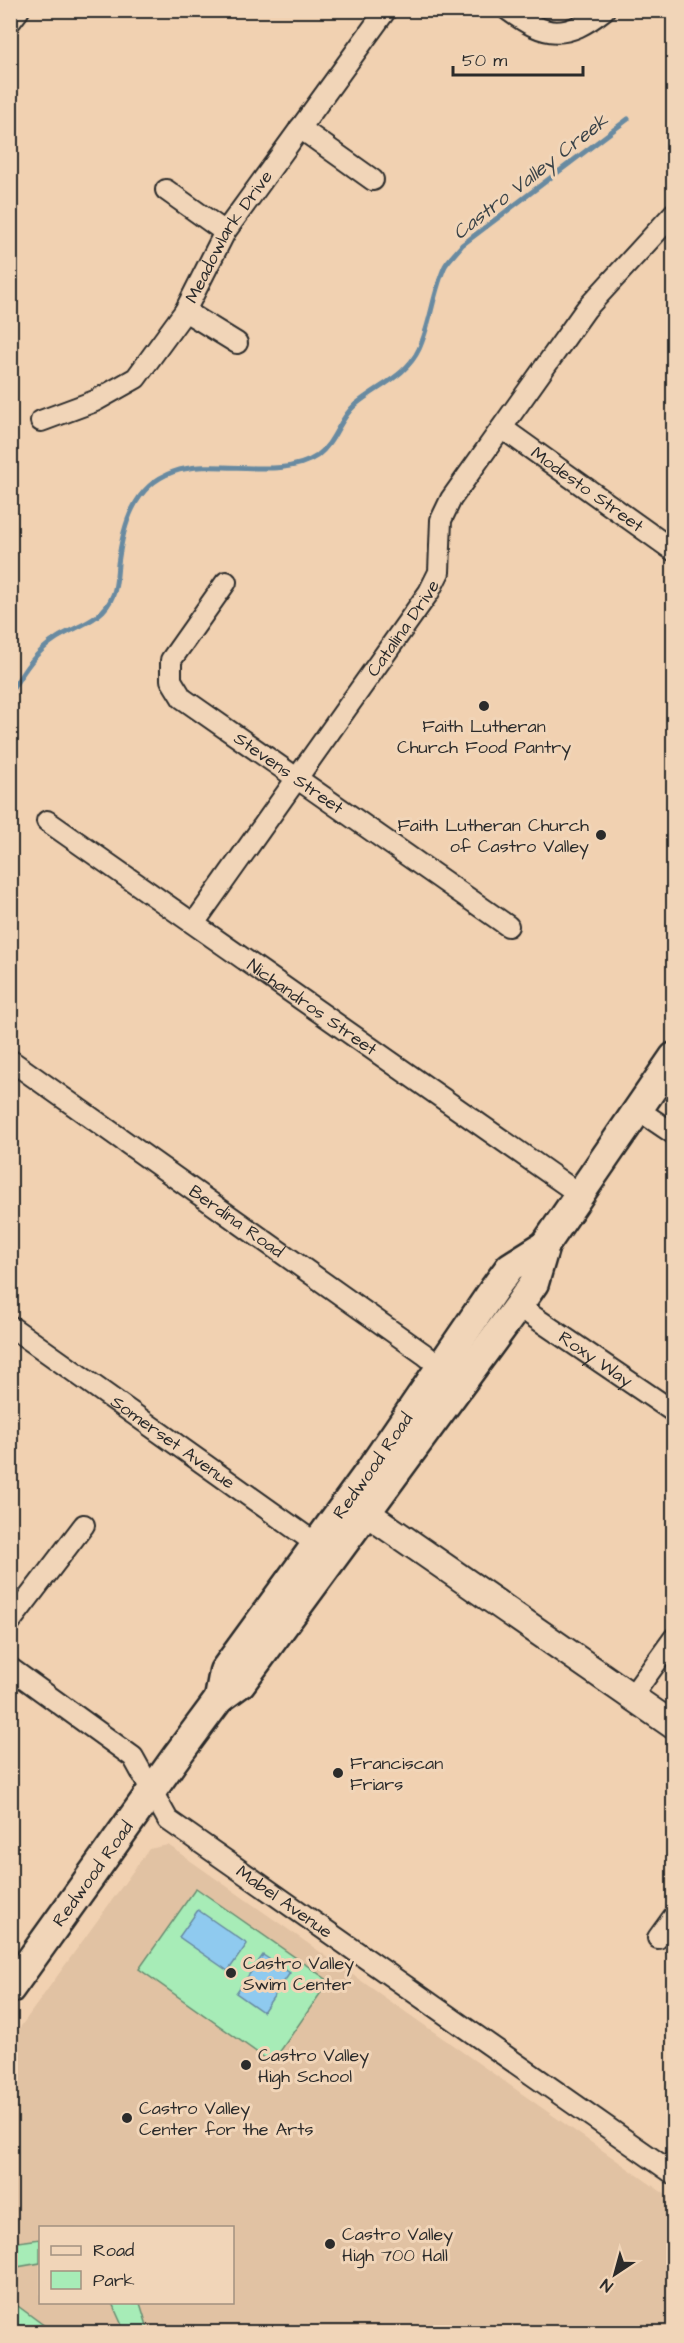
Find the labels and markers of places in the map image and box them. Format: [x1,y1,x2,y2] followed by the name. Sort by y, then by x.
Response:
[477,699,491,713] marker: Faith Lutheran Church Food Pantry
[397,714,571,761] place label: Faith Lutheran Church Food Pantry
[397,813,589,860] place label: Faith Lutheran Church of Castro Valley
[594,828,608,842] marker: Faith Lutheran Church of Castro Valley
[350,1751,443,1797] place label: Franciscan Friars
[331,1766,345,1780] marker: Franciscan Friars
[243,1951,354,1997] place label: Castro Valley Swim Center
[224,1966,238,1980] marker: Castro Valley Swim Center
[258,2043,369,2090] place label: Castro Valley High School
[239,2058,253,2072] marker: Castro Valley High School
[139,2096,314,2142] place label: Castro Valley Center for the Arts
[120,2111,134,2125] marker: Castro Valley Center for the Arts
[342,2222,453,2269] place label: Castro Valley High 700 Hall
[323,2237,337,2251] marker: Castro Valley High 700 Hall

